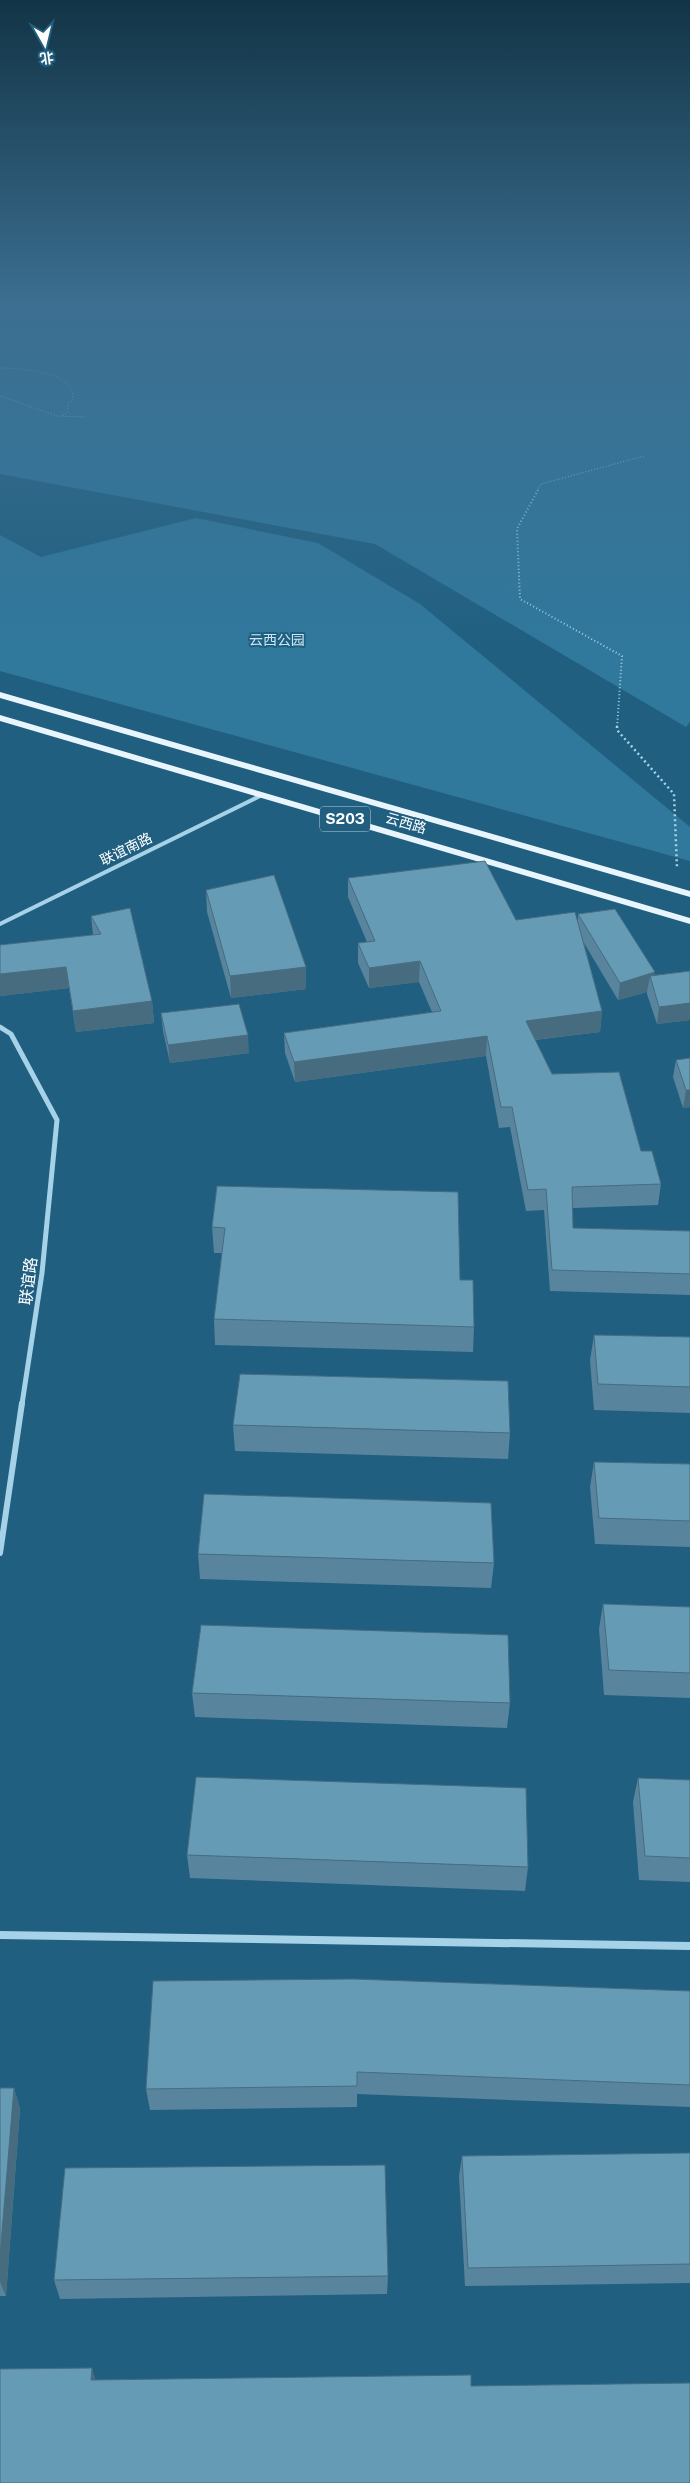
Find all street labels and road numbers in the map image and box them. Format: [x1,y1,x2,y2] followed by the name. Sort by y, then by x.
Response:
[320,806,370,832] road number: S203
[384,810,428,836] street label: 云西路
[97,830,155,868] street label: 联谊南路
[16,1256,41,1306] street label: 联谊路

